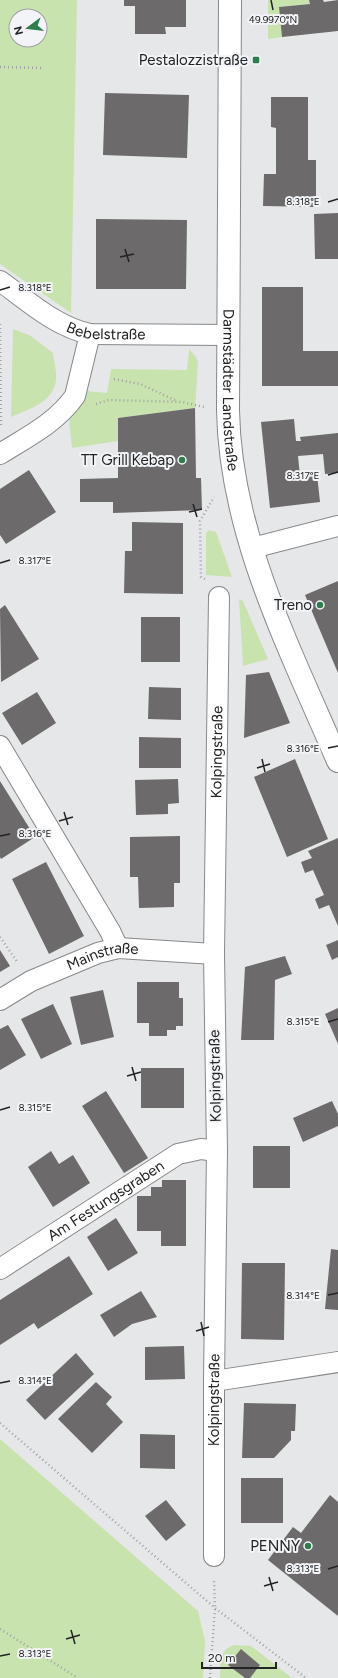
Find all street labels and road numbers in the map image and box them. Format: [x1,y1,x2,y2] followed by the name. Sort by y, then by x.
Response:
[219,309,242,472] street label: Darmstädter Landstraße
[64,318,146,343] street label: Bebelstraße
[207,706,226,799] street label: Kolpingstraße
[64,939,139,974] street label: Mainstraße
[205,1030,225,1122] street label: Kolpingstraße
[44,1156,167,1245] street label: Am Festungsgraben
[205,1354,223,1446] street label: Kolpingstraße

